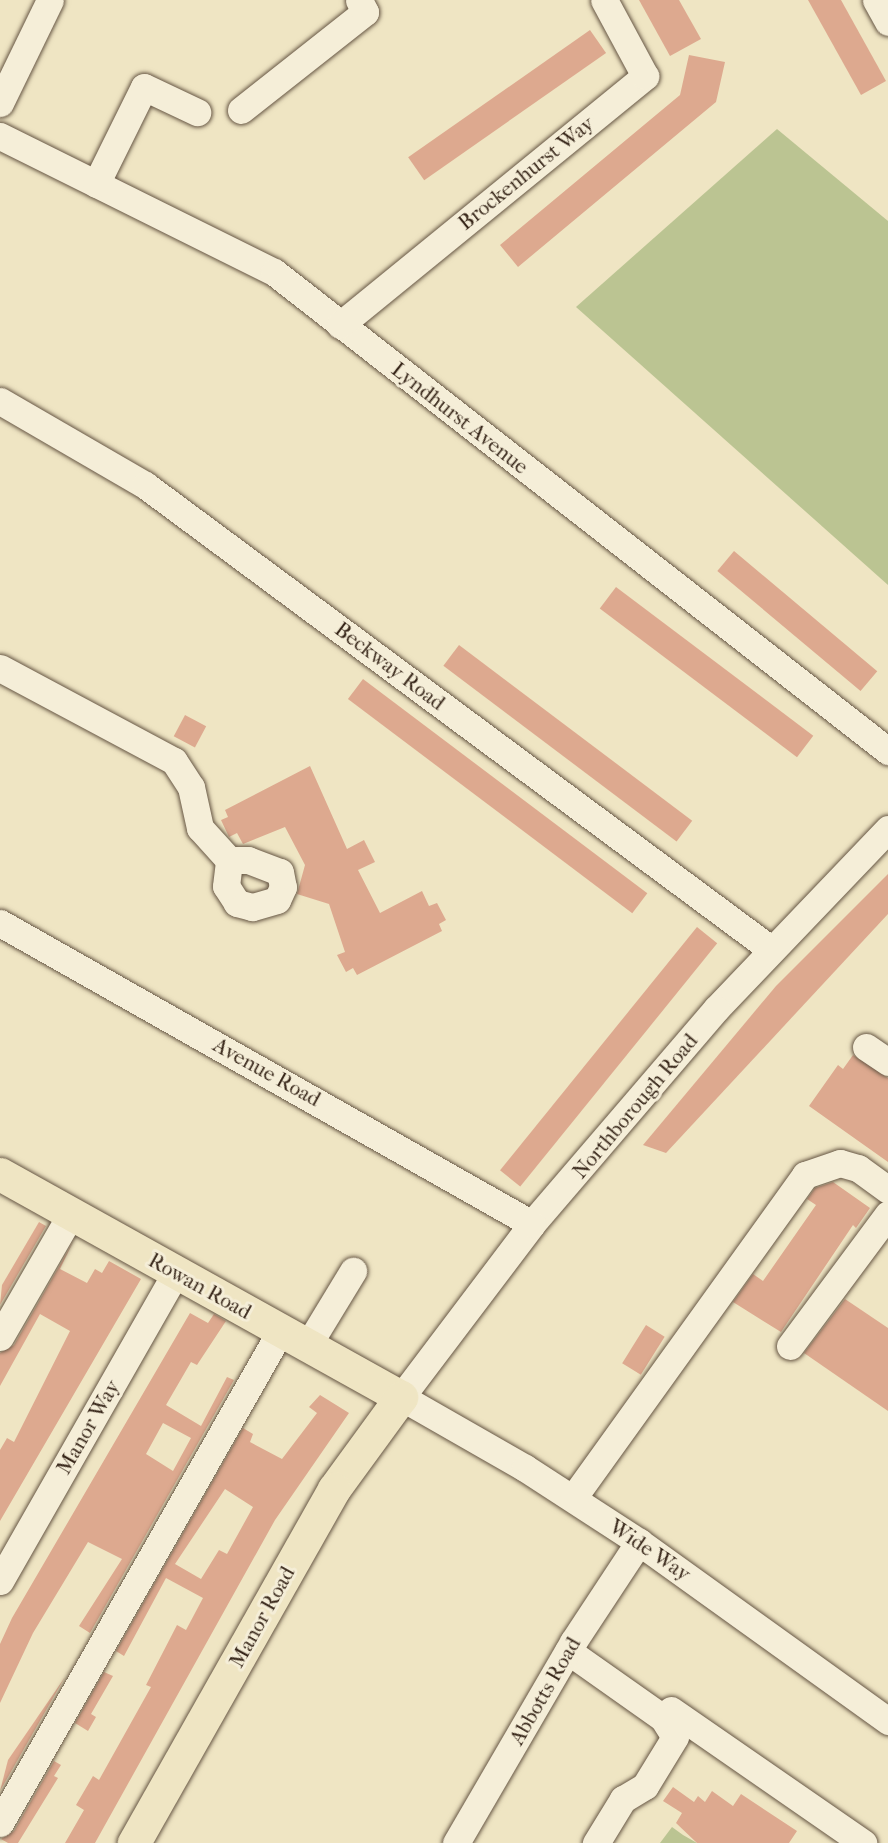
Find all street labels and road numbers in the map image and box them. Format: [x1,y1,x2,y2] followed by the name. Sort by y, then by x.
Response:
[453,111,599,235] street label: Brockenhurst Way
[387,357,533,479] street label: Lyndhurst Avenue
[330,616,450,716] street label: Beckway Road
[567,1029,703,1183] street label: Northborough Road
[209,1032,325,1112] street label: Avenue Road
[144,1247,256,1325] street label: Rowan Road
[51,1375,125,1479] street label: Manor Way
[605,1514,695,1586] street label: Wide Way
[224,1562,300,1672] street label: Manor Road
[504,1633,586,1749] street label: Abbotts Road

